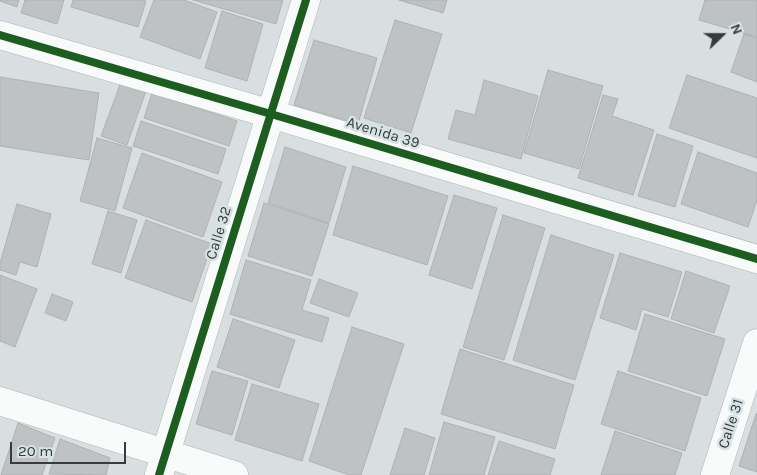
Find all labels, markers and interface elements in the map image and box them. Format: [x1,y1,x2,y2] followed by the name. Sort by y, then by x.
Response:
[697,10,747,60] north arrow
[727,21,746,37] text: N
[344,113,422,153] street label: Avenida 39
[202,204,236,262] street label: Calle 32
[715,397,747,451] street label: Calle 31
[12,432,129,464] scale bar
[18,442,53,460] text: 20 m

